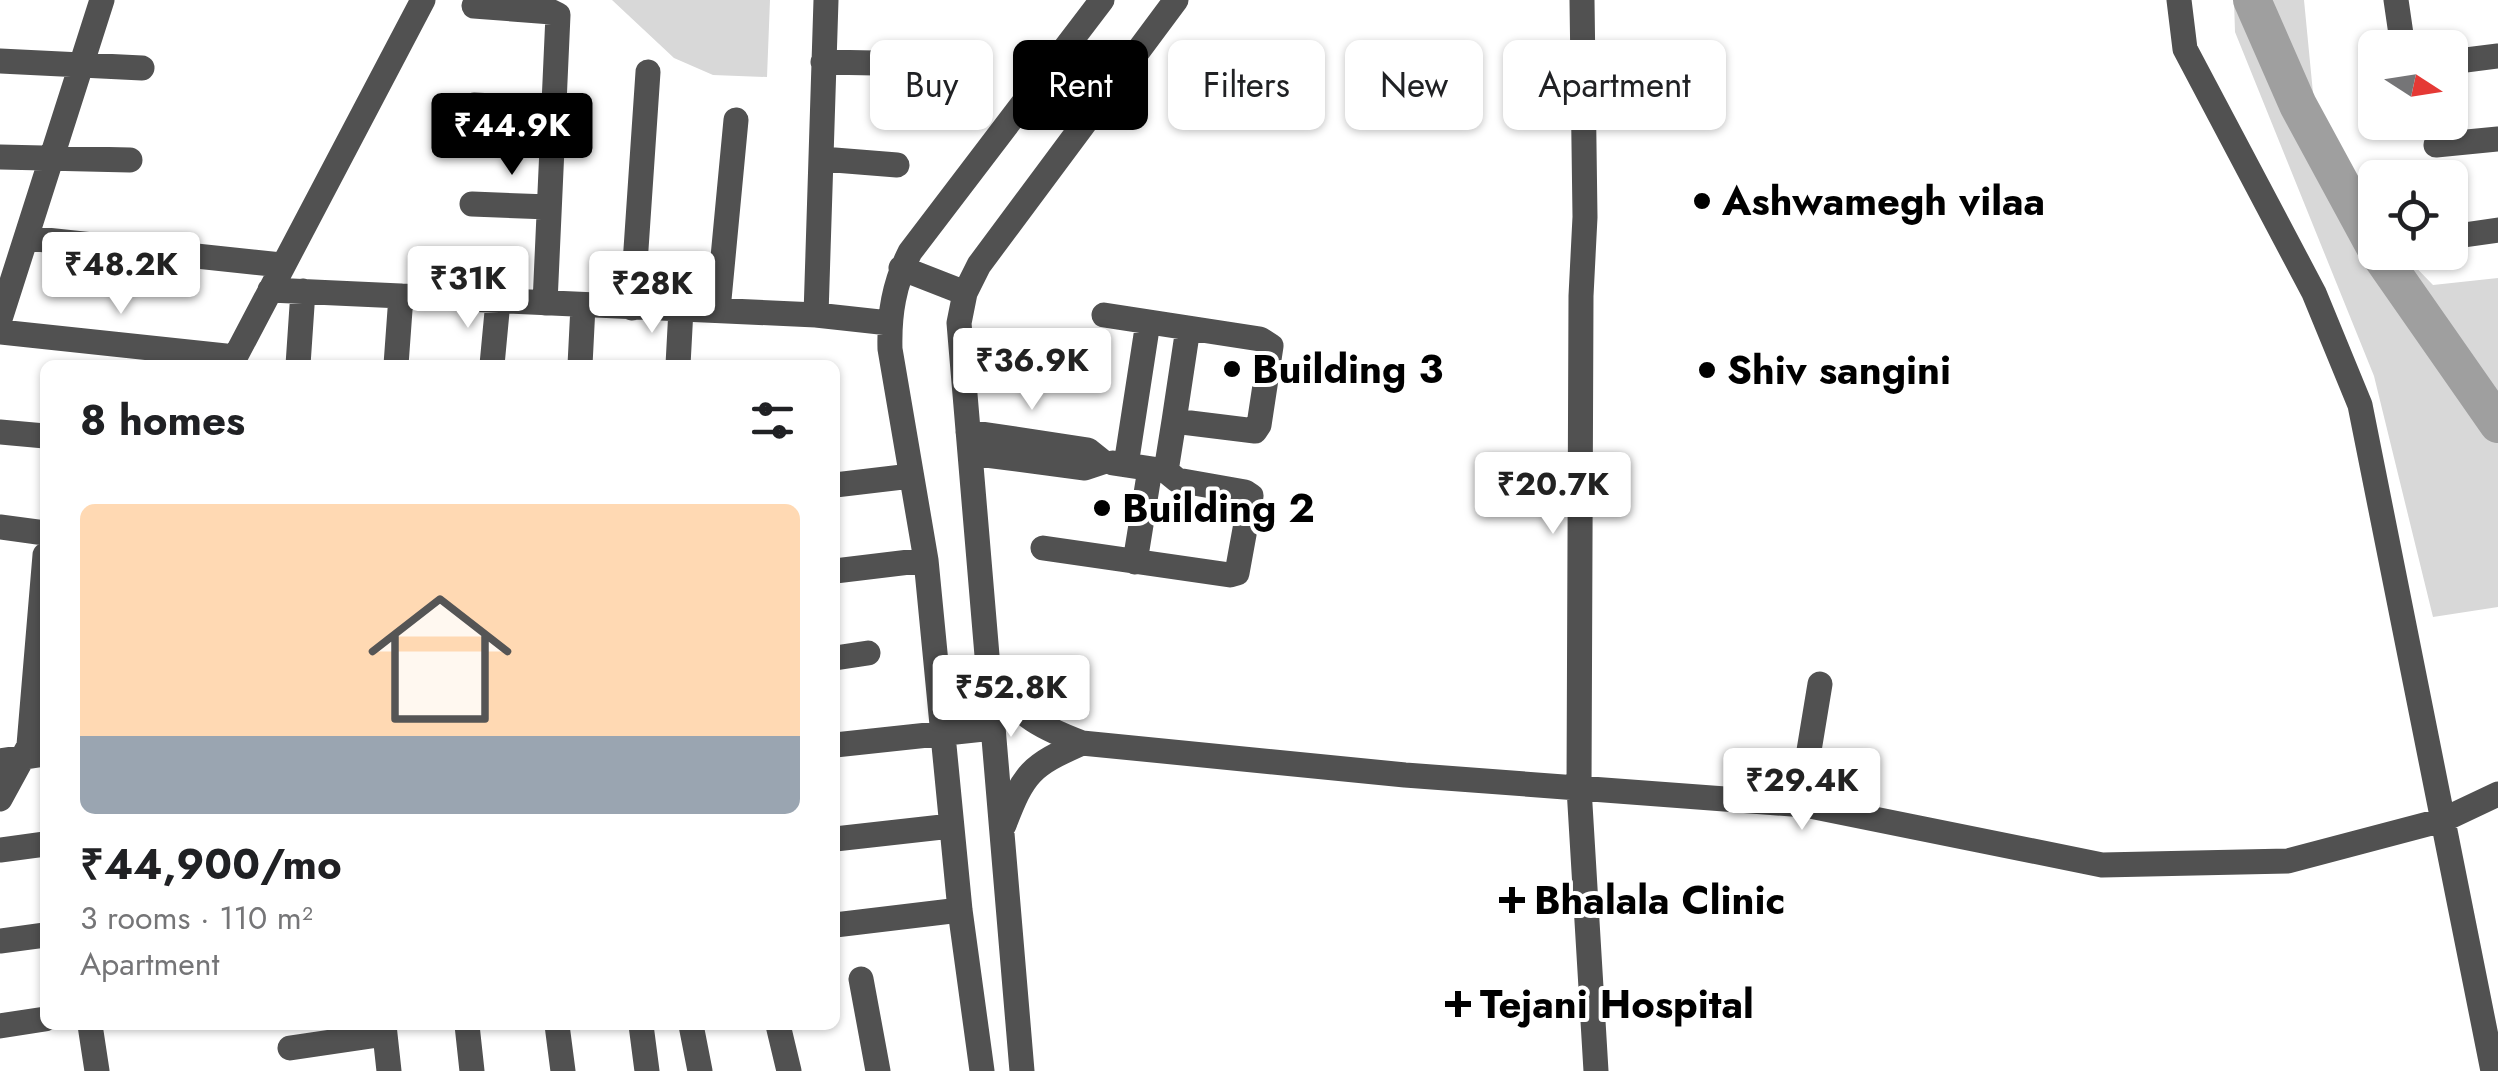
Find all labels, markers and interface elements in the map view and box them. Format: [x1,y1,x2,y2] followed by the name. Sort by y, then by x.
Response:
[2358,30,2468,140] north arrow
[2358,30,2468,270] map controls
[870,40,993,130] chip: Buy
[1013,40,1148,130] chip: Rent
[1168,40,1325,130] chip: Filters
[1345,40,1483,130] chip: New
[1503,40,1726,130] chip: Apartment
[431,93,593,178] pin: ₹44.9K
[453,102,571,148] text: ₹44.9K
[2358,160,2468,270] button: locate
[1721,172,2045,230] place label: Ashwamegh vilaa
[1691,190,1713,212] marker: Ashwamegh vilaa
[40,232,202,317] pin: ₹48.2K
[64,241,178,287] text: ₹48.2K
[409,246,527,331] pin: ₹31K
[593,251,711,336] pin: ₹28K
[430,255,506,301] text: ₹31K
[611,260,693,306] text: ₹28K
[951,328,1113,413] pin: ₹36.9K
[975,337,1089,383] text: ₹36.9K
[1252,340,1443,398] place label: Building 3
[1727,341,1951,399] place label: Shiv sangini
[1221,358,1243,380] marker: Building 3
[1696,359,1718,381] marker: Shiv sangini
[80,390,245,451] text: 8 homes
[745,393,800,448] icon: filters
[1472,452,1634,537] pin: ₹20.7K
[1497,461,1609,507] text: ₹20.7K
[1122,479,1315,537] place label: Building 2
[1091,497,1113,519] marker: Building 2
[350,569,530,749] icon: home
[930,655,1092,740] pin: ₹52.8K
[955,664,1067,710] text: ₹52.8K
[1721,748,1883,833] pin: ₹29.4K
[1745,757,1859,803] text: ₹29.4K
[80,834,342,895] text: ₹44,900/mo
[1534,871,1785,929] place label: Bhalala Clinic
[1499,887,1525,913] marker: Bhalala Clinic
[80,895,313,941] text: 3 rooms · 110 m²
[80,941,219,987] text: Apartment
[1480,975,1754,1033] place label: Tejani Hospital
[1445,991,1471,1017] marker: Tejani Hospital

